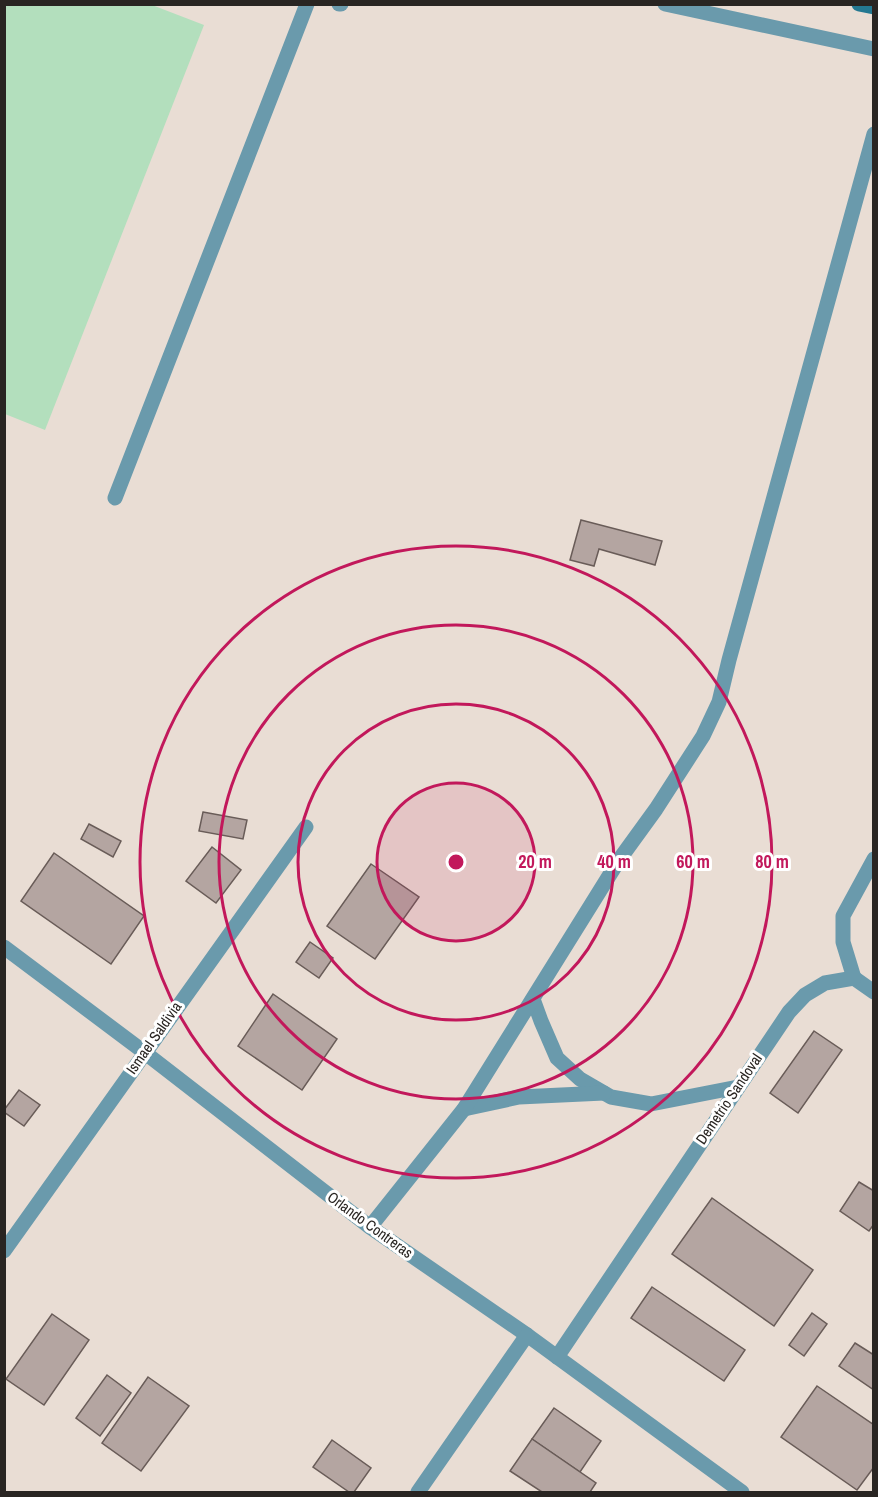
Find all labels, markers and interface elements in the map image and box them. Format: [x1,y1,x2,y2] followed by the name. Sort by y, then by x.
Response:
[518,849,552,874] text: 20 m
[597,849,631,874] text: 40 m
[676,849,710,874] text: 60 m
[755,849,789,874] text: 80 m
[446,852,466,872] centre of rings
[121,997,186,1078] street label: Ismael Saldivia
[690,1049,767,1148] street label: Demetrio Sandoval
[323,1186,417,1263] street label: Orlando Contreras

